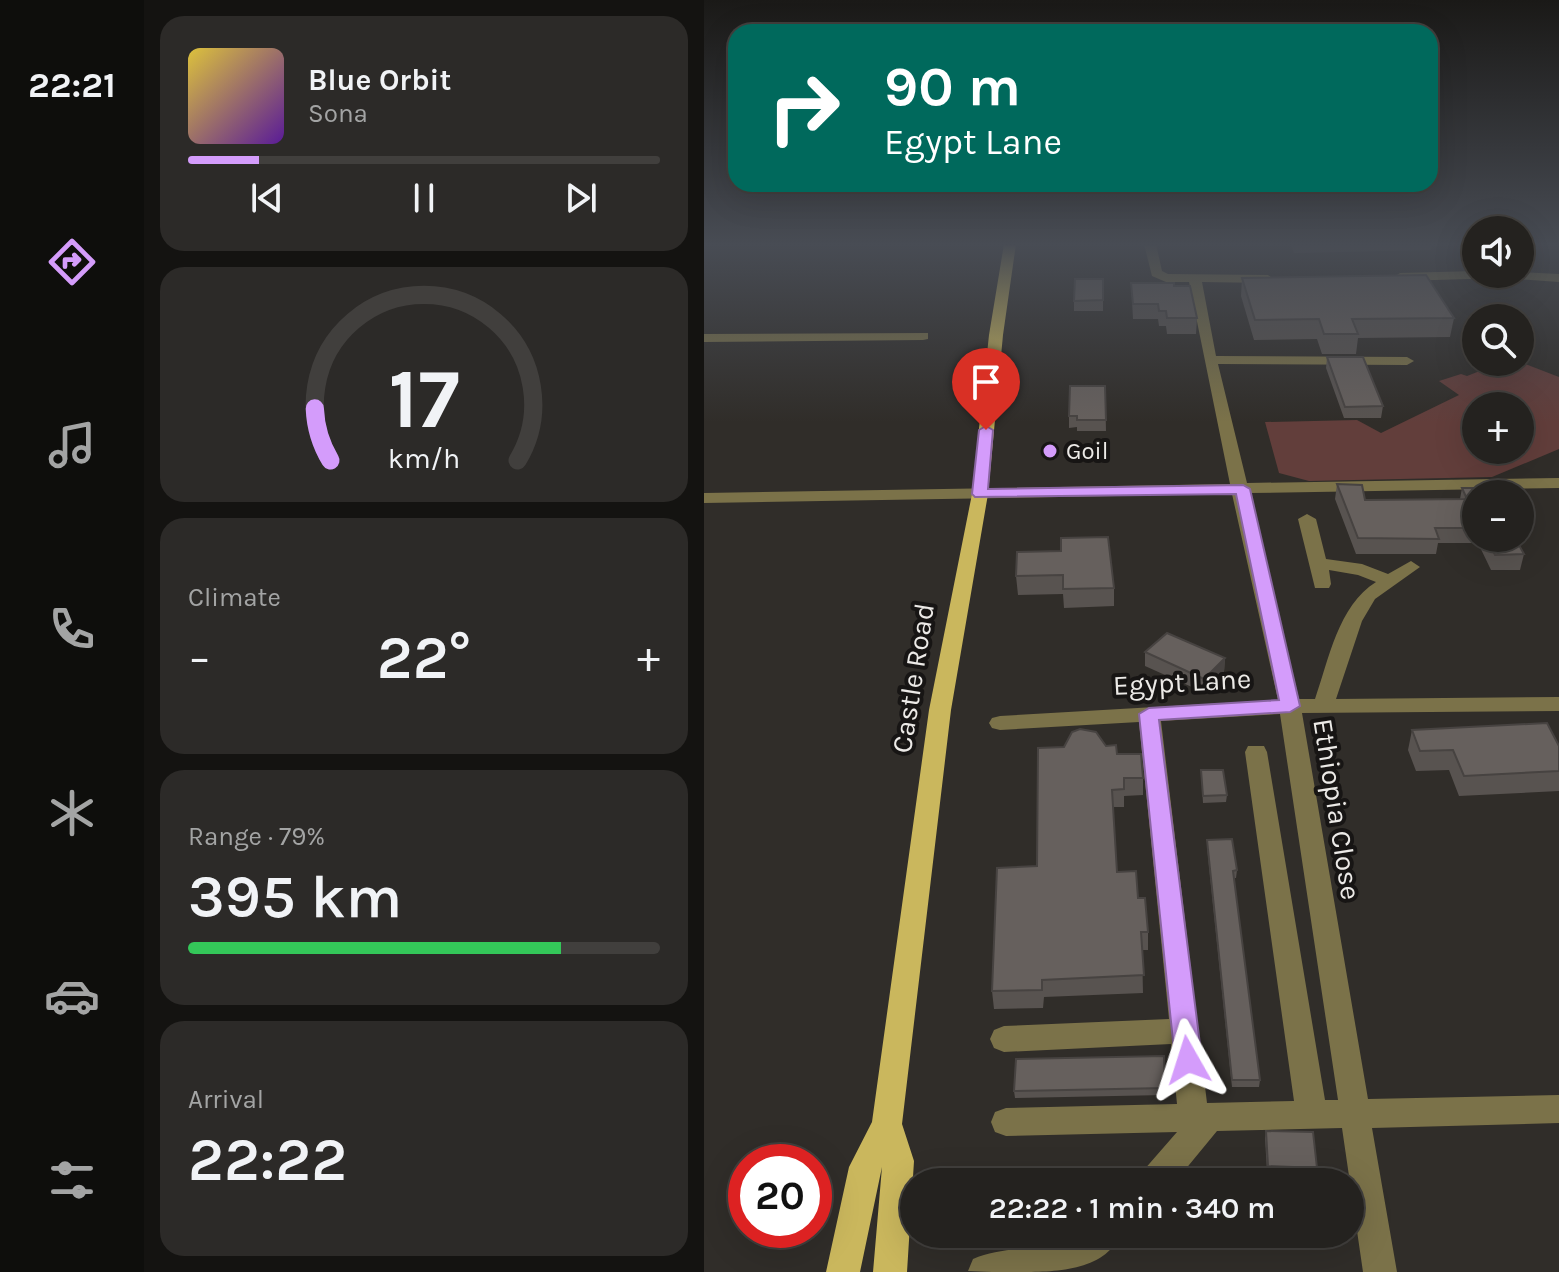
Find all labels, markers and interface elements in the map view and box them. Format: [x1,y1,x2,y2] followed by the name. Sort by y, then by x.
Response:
[884,54,1021,119] text: 90 m
[752,56,856,160] icon: right
[308,62,451,98] text: Blue Orbit
[28,64,116,106] text: 22:21
[308,98,368,129] text: Sona
[884,121,1062,163] text: Egypt Lane
[245,176,289,220] icon: previous
[402,176,446,220] icon: pause
[559,176,603,220] icon: next
[1462,216,1534,552] map controls
[1462,216,1534,288] button: sound
[44,234,100,290] icon: directions
[1462,304,1534,376] button: search
[952,348,1020,430] pin
[388,350,460,447] text: 17
[964,360,1008,404] icon: arrive
[1462,392,1534,464] button: +
[44,417,100,473] icon: music
[1066,437,1108,465] place label: Goil
[388,442,460,475] text: km/h
[1041,442,1059,460] marker: Goil
[1462,480,1534,552] button: −
[188,582,281,613] text: Climate
[44,601,100,657] icon: phone
[885,601,941,755] street label: Castle Road
[377,623,471,693] text: 22°
[188,632,211,683] text: −
[637,632,660,683] text: +
[1112,662,1252,702] street label: Egypt Lane
[1306,716,1368,902] street label: Ethiopia Close
[44,785,100,841] icon: climate
[188,821,325,852] text: Range · 79%
[188,862,402,932] text: 395 km
[44,968,100,1024] icon: car
[1146,1018,1230,1102] position arrow
[188,1084,264,1115] text: Arrival
[188,1125,347,1195] text: 22:22
[728,1144,832,1248] speed limit sign: 20
[44,1152,100,1208] icon: filters
[989,1190,1275,1226] text: 22:22 · 1 min · 340 m

